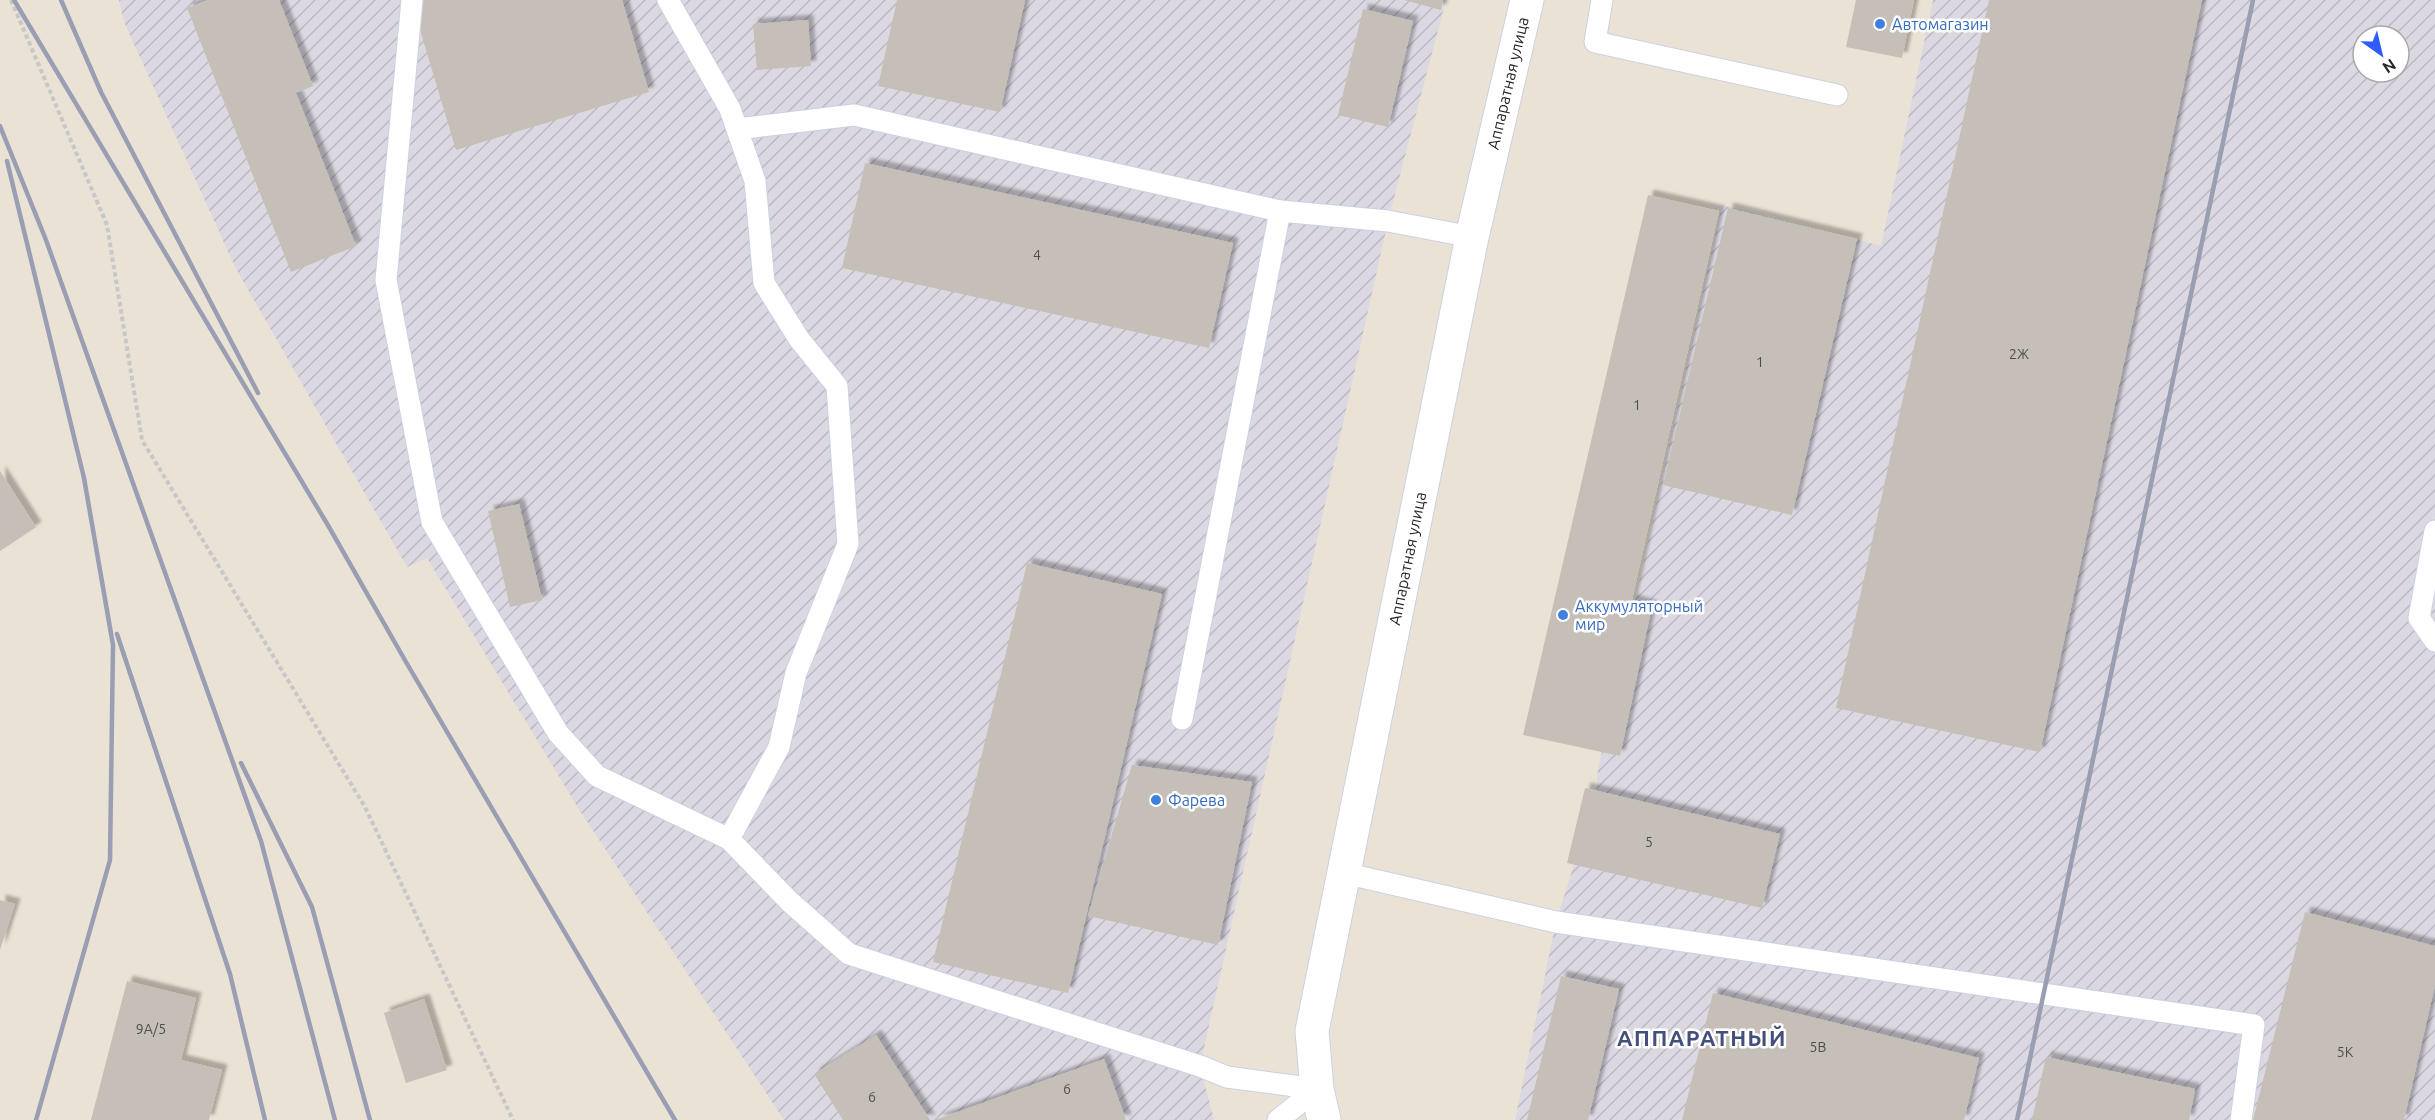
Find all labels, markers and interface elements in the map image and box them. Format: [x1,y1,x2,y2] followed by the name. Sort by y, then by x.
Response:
[1484,15,1532,151] street label: Аппаратная улица
[1892,15,1989,33] place label: Автомагазин
[1873,17,1887,31] marker: Автомагазин
[2351,24,2411,84] north arrow
[2379,56,2399,77] text: N
[1033,247,1041,263] house number: 4
[2009,346,2029,362] house number: 2Ж
[1756,354,1764,370] house number: 1
[1633,397,1641,413] house number: 1
[1385,490,1429,627] street label: Аппаратная улица
[1575,597,1703,633] place label: Аккумуляторный мир
[1556,608,1570,622] marker: Аккумуляторный мир
[1168,791,1225,809] place label: Фарева
[1149,793,1163,807] marker: Фарева
[1645,834,1653,850] house number: 5
[136,1021,166,1037] house number: 9А/5
[1617,1025,1787,1050] district label: АППАРАТНЫЙ
[1810,1039,1826,1055] house number: 5В
[2337,1044,2354,1060] house number: 5К
[1063,1081,1071,1097] house number: 6
[868,1089,876,1105] house number: 6

